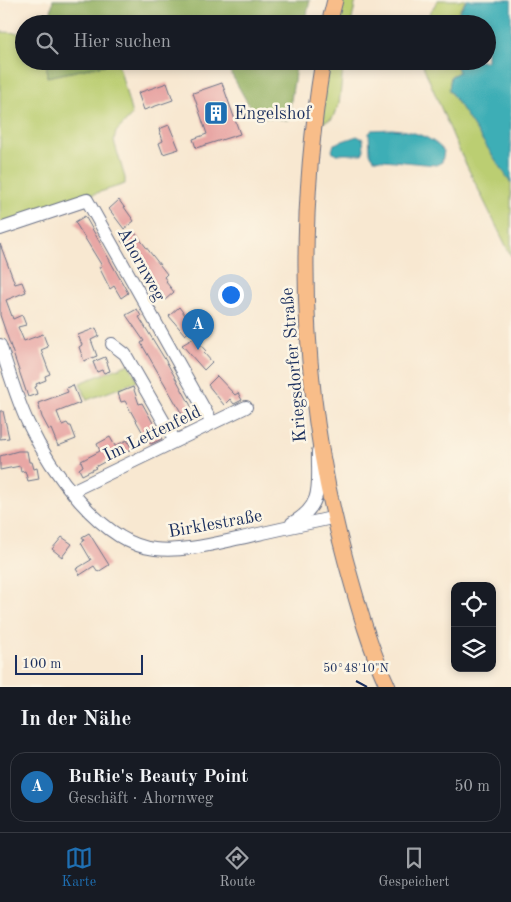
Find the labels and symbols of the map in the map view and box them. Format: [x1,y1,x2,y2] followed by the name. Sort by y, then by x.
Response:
[203,100,229,126] building icon: Engelshof
[234,105,313,123] place label: Engelshof
[114,225,169,304] street label: Ahornweg
[218,282,244,308] your location
[278,287,310,443] street label: Kriegsdorfer Straße
[182,309,214,350] pin: A
[101,403,204,465] street label: Im Lettenfeld
[167,507,264,541] street label: Birklestraße
[15,652,142,675] scale bar
[323,662,389,675] text: 50°48'10"N

